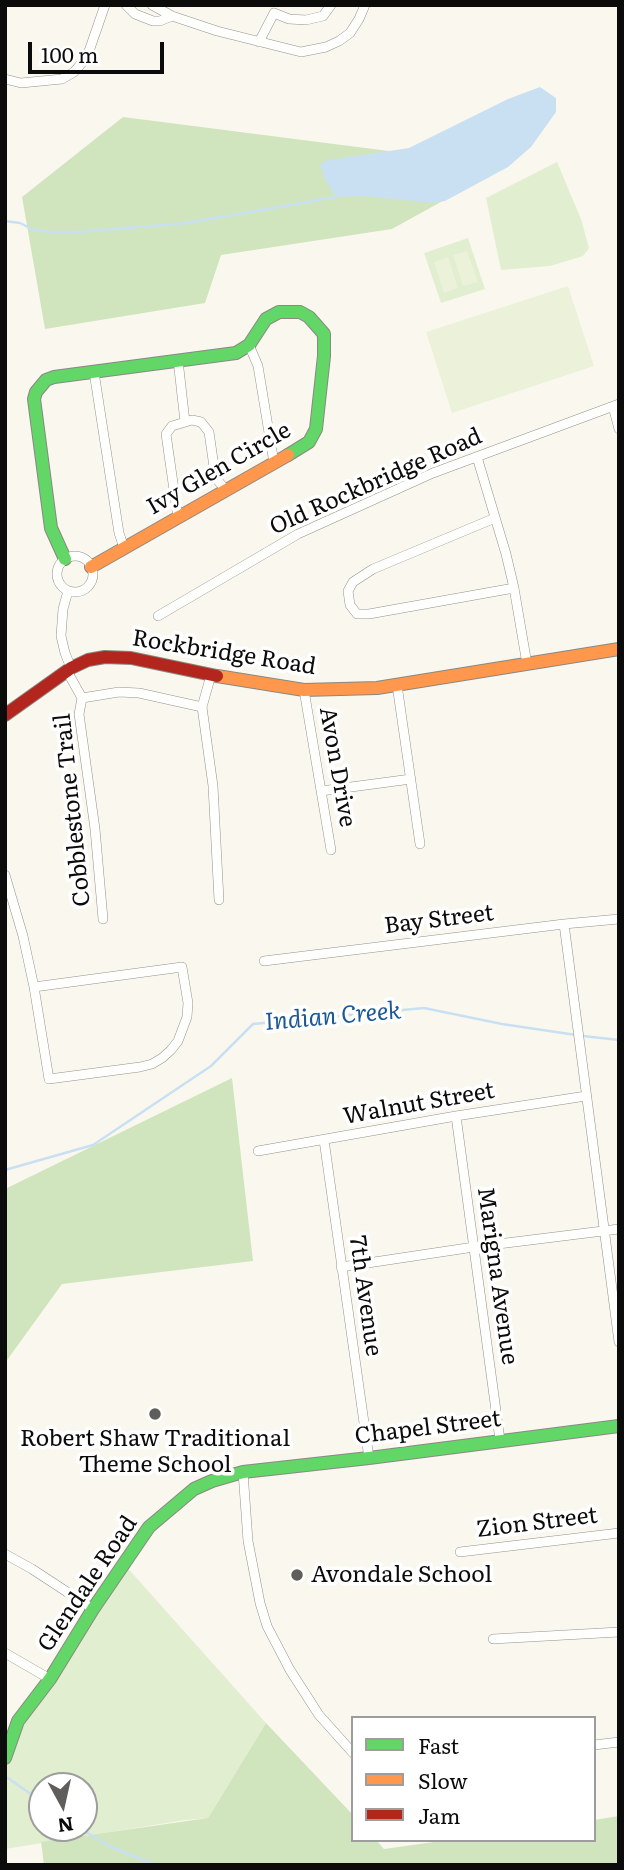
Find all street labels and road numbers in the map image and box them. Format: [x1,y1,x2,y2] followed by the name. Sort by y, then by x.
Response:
[142,417,296,521] street label: Ivy Glen Circle
[266,423,486,541] street label: Old Rockbridge Road
[130,625,318,681] street label: Rockbridge Road
[313,705,361,829] street label: Avon Drive
[49,712,97,908] street label: Cobblestone Trail
[383,900,495,940] street label: Bay Street
[341,1077,497,1131] street label: Walnut Street
[471,1185,523,1367] street label: Marigna Avenue
[343,1234,387,1358] street label: 7th Avenue
[353,1405,503,1451] street label: Chapel Street
[475,1502,599,1544] street label: Zion Street
[32,1511,144,1657] street label: Glendale Road

